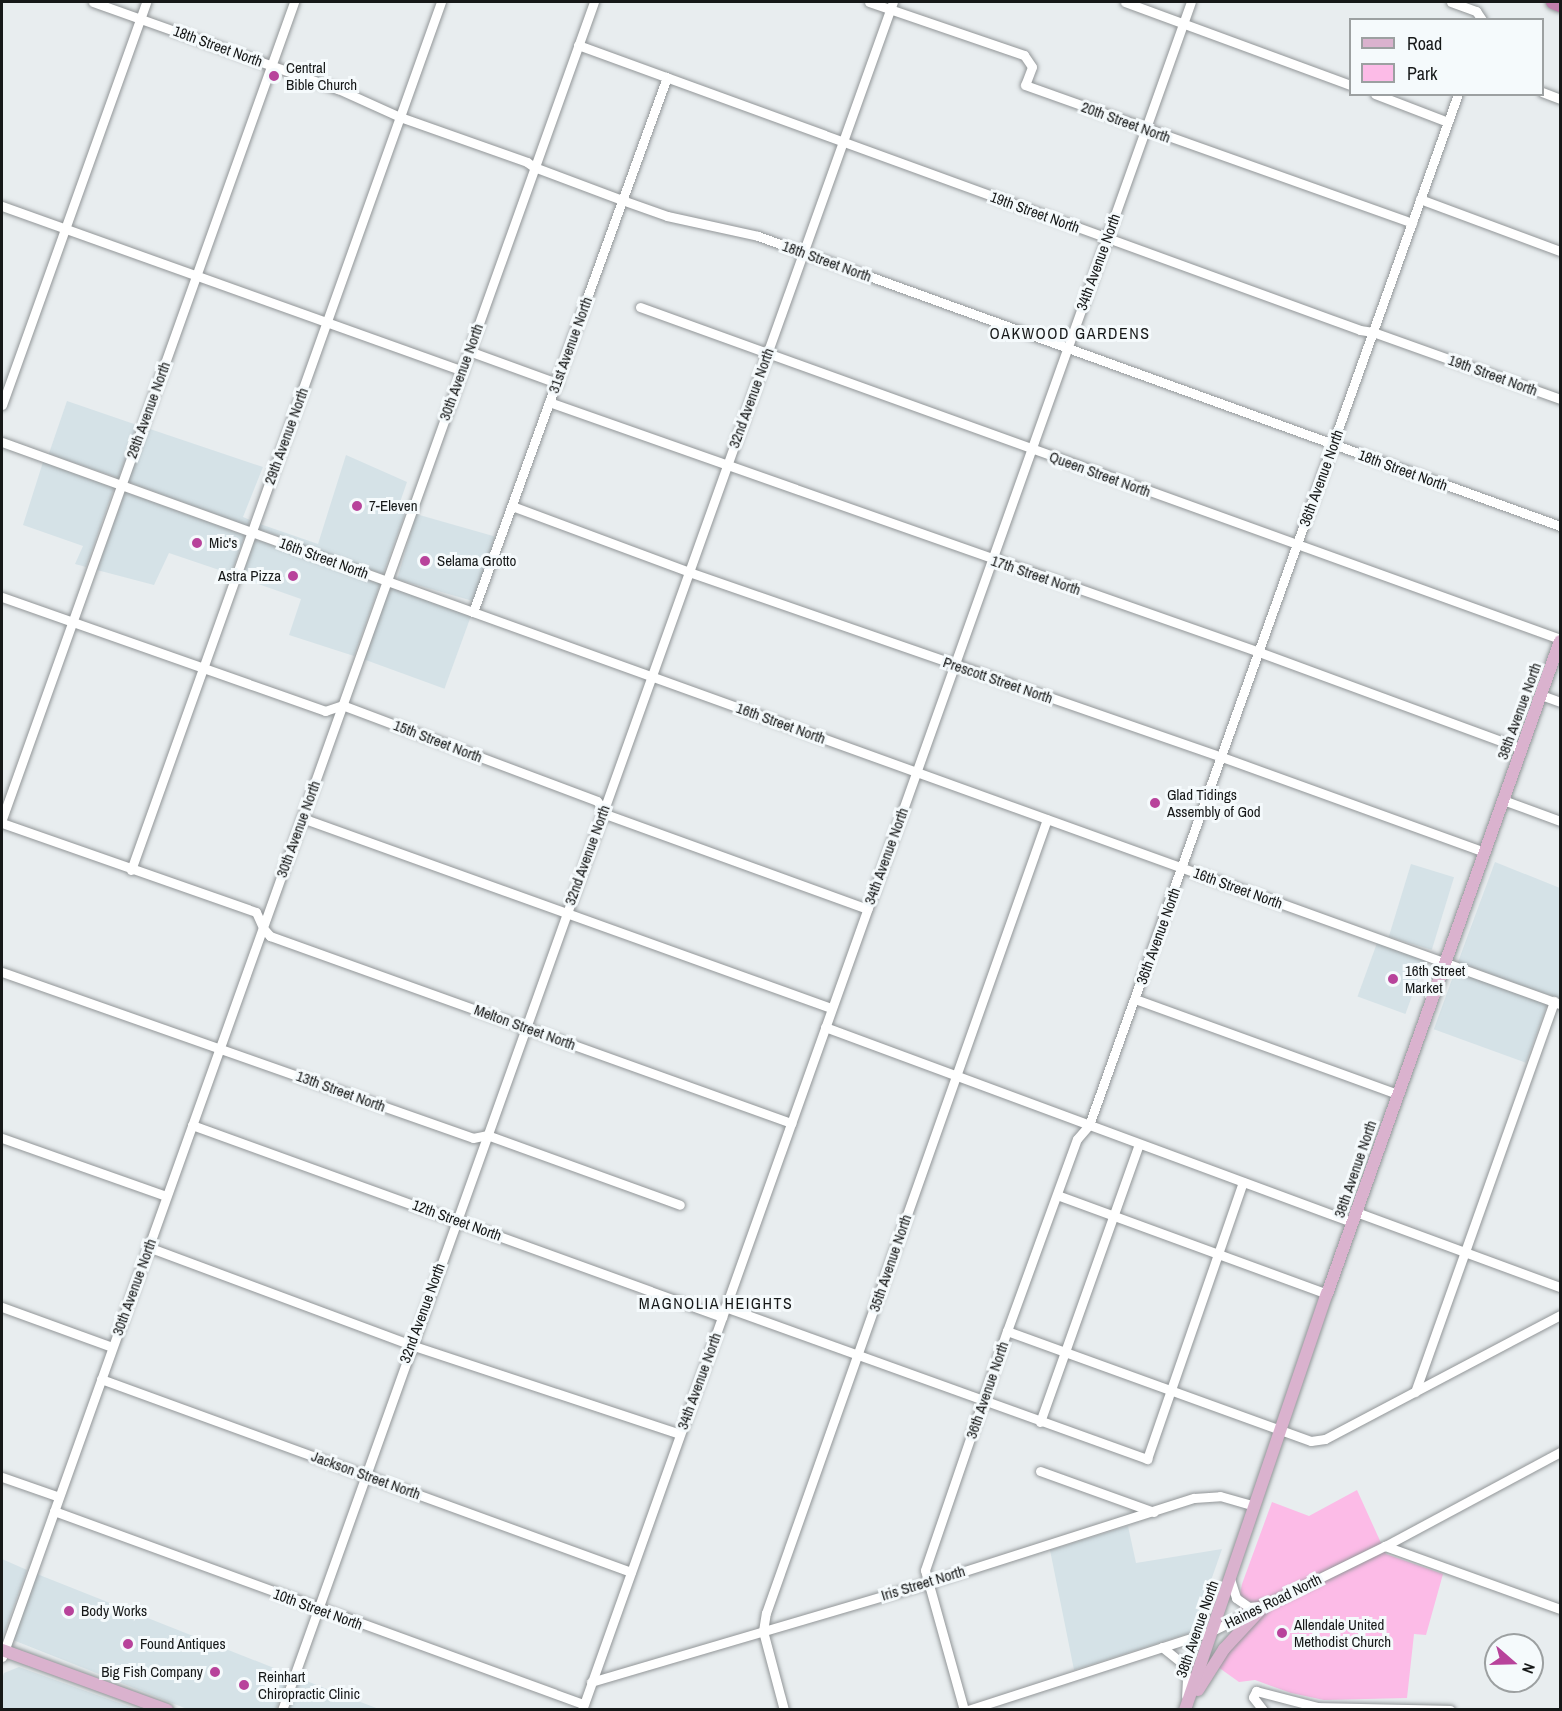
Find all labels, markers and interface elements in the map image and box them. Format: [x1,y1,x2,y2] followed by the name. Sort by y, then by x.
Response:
[1349,18,1544,96] legend
[171,22,265,70] street label: 18th Street North
[1407,31,1442,56] text: Road
[286,58,357,93] place label: Central Bible Church
[1407,61,1437,86] text: Park
[267,69,281,83] marker: Central Bible Church
[1079,98,1173,146] street label: 20th Street North
[988,188,1082,236] street label: 19th Street North
[1072,211,1124,313] street label: 34th Avenue North
[780,237,874,285] street label: 18th Street North
[544,294,596,396] street label: 31st Avenue North
[435,321,487,423] street label: 30th Avenue North
[989,323,1151,343] district label: OAKWOOD GARDENS
[724,345,778,451] street label: 32nd Avenue North
[1446,351,1540,399] street label: 19th Street North
[122,359,174,461] street label: 28th Avenue North
[260,385,312,487] street label: 29th Avenue North
[1295,427,1347,529] street label: 36th Avenue North
[1356,446,1450,494] street label: 18th Street North
[1047,447,1153,501] street label: Queen Street North
[369,497,418,515] place label: 7-Eleven
[350,499,364,513] marker: 7-Eleven
[209,534,237,552] place label: Mic's
[277,534,371,582] street label: 16th Street North
[190,536,204,550] marker: Mic's
[989,551,1083,599] street label: 17th Street North
[437,552,516,570] place label: Selama Grotto
[418,554,432,568] marker: Selama Grotto
[218,567,281,585] place label: Astra Pizza
[286,569,300,583] marker: Astra Pizza
[941,653,1055,707] street label: Prescott Street North
[1493,660,1545,762] street label: 38th Avenue North
[734,699,828,747] street label: 16th Street North
[391,716,485,766] street label: 15th Street North
[272,778,324,880] street label: 30th Avenue North
[1167,785,1261,820] place label: Glad Tidings Assembly of God
[1148,796,1162,810] marker: Glad Tidings Assembly of God
[560,802,614,908] street label: 32nd Avenue North
[860,805,912,907] street label: 34th Avenue North
[1191,864,1285,912] street label: 16th Street North
[1132,885,1184,987] street label: 36th Avenue North
[1405,961,1465,996] place label: 16th Street Market
[1386,972,1400,986] marker: 16th Street Market
[472,1000,578,1054] street label: Melton Street North
[294,1067,388,1115] street label: 13th Street North
[1330,1118,1380,1220] street label: 38th Avenue North
[410,1196,504,1244] street label: 12th Street North
[865,1212,915,1314] street label: 35th Avenue North
[108,1236,160,1338] street label: 30th Avenue North
[395,1260,449,1366] street label: 32nd Avenue North
[638,1293,794,1313] district label: MAGNOLIA HEIGHTS
[673,1330,725,1432] street label: 34th Avenue North
[962,1339,1012,1441] street label: 36th Avenue North
[309,1447,423,1503] street label: Jackson Street North
[879,1562,967,1604] street label: Iris Street North
[1222,1570,1324,1632] street label: Haines Road North
[1172,1578,1222,1680] street label: 38th Avenue North
[271,1585,365,1633] street label: 10th Street North
[81,1602,147,1620] place label: Body Works
[62,1604,76,1618] marker: Body Works
[1294,1615,1391,1650] place label: Allendale United Methodist Church
[1275,1626,1289,1640] marker: Allendale United Methodist Church
[1484,1633,1544,1693] north arrow
[140,1635,226,1653] place label: Found Antiques
[121,1637,135,1651] marker: Found Antiques
[1517,1660,1541,1677] text: N
[101,1663,203,1681] place label: Big Fish Company
[208,1665,222,1679] marker: Big Fish Company
[258,1667,360,1702] place label: Reinhart Chiropractic Clinic
[235,1676,253,1694] marker: Reinhart Chiropractic Clinic

